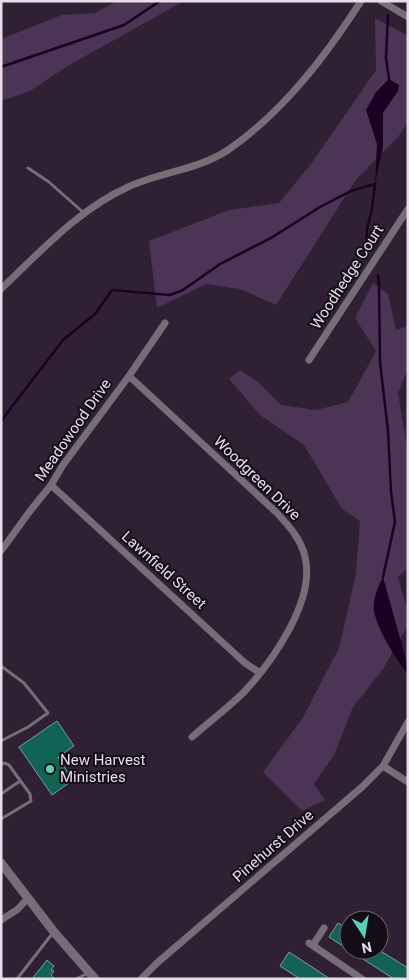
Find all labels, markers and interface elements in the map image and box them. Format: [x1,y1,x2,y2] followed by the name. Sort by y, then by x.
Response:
[307,222,387,332] street label: Woodhedge Court
[31,375,115,485] street label: Meadowood Drive
[210,432,304,524] street label: Woodgreen Drive
[118,527,210,613] street label: Lawnfield Street
[60,751,146,786] place label: New Harvest Ministries
[44,763,56,775] marker: New Harvest Ministries
[229,806,317,886] street label: Pinehurst Drive
[339,910,389,960] north arrow
[360,939,373,957] text: N

